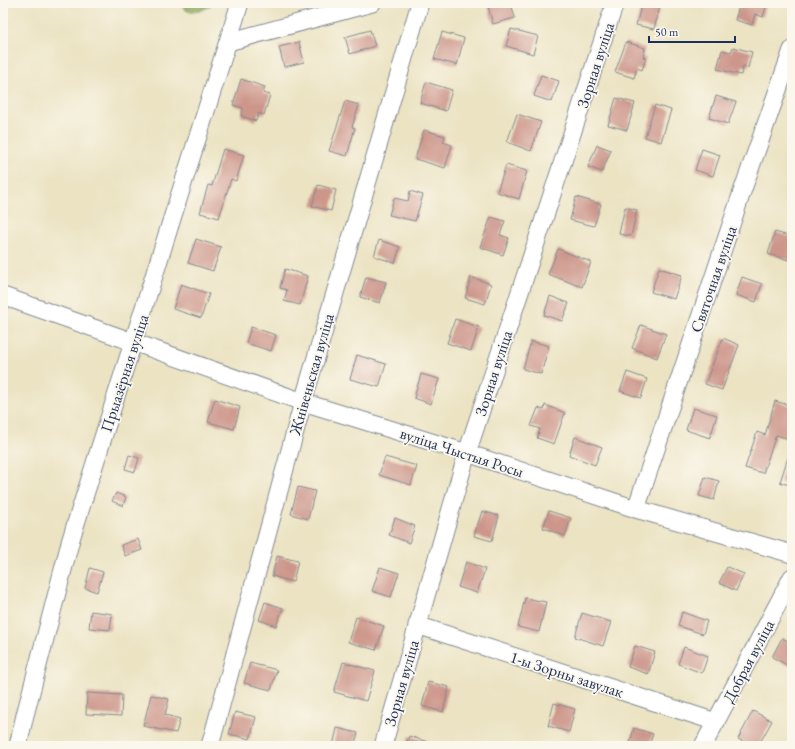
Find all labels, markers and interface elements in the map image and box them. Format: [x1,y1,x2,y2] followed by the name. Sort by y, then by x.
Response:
[649,18,735,44] scale bar
[572,19,619,111] street label: Зорная вуліца
[655,24,679,40] text: 50 m
[685,223,742,335] street label: Святочная вуліца
[284,310,339,438] street label: Жнівеньская вуліца
[96,311,154,435] street label: Прыазёрная вуліца
[470,327,517,419] street label: Зорная вуліца
[398,423,526,482] street label: вуліца Чыстыя Росы
[718,616,779,706] street label: Добрая вуліца
[379,637,424,729] street label: Зорная вуліца
[507,646,627,703] street label: 1-ы Зорны завулак

